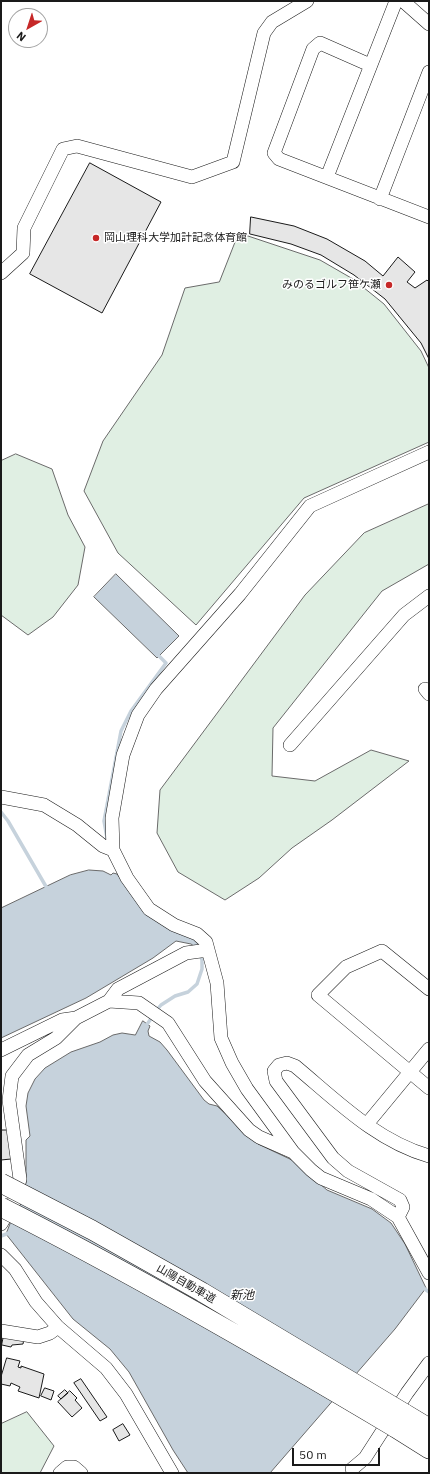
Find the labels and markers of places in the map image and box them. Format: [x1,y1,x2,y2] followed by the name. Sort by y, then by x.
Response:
[104,231,247,245] place label: 岡山理科大学加計記念体育館
[91,233,101,243] marker: 岡山理科大学加計記念体育館
[282,278,381,292] place label: みのるゴルフ笹ケ瀬
[384,280,394,290] marker: みのるゴルフ笹ケ瀬

